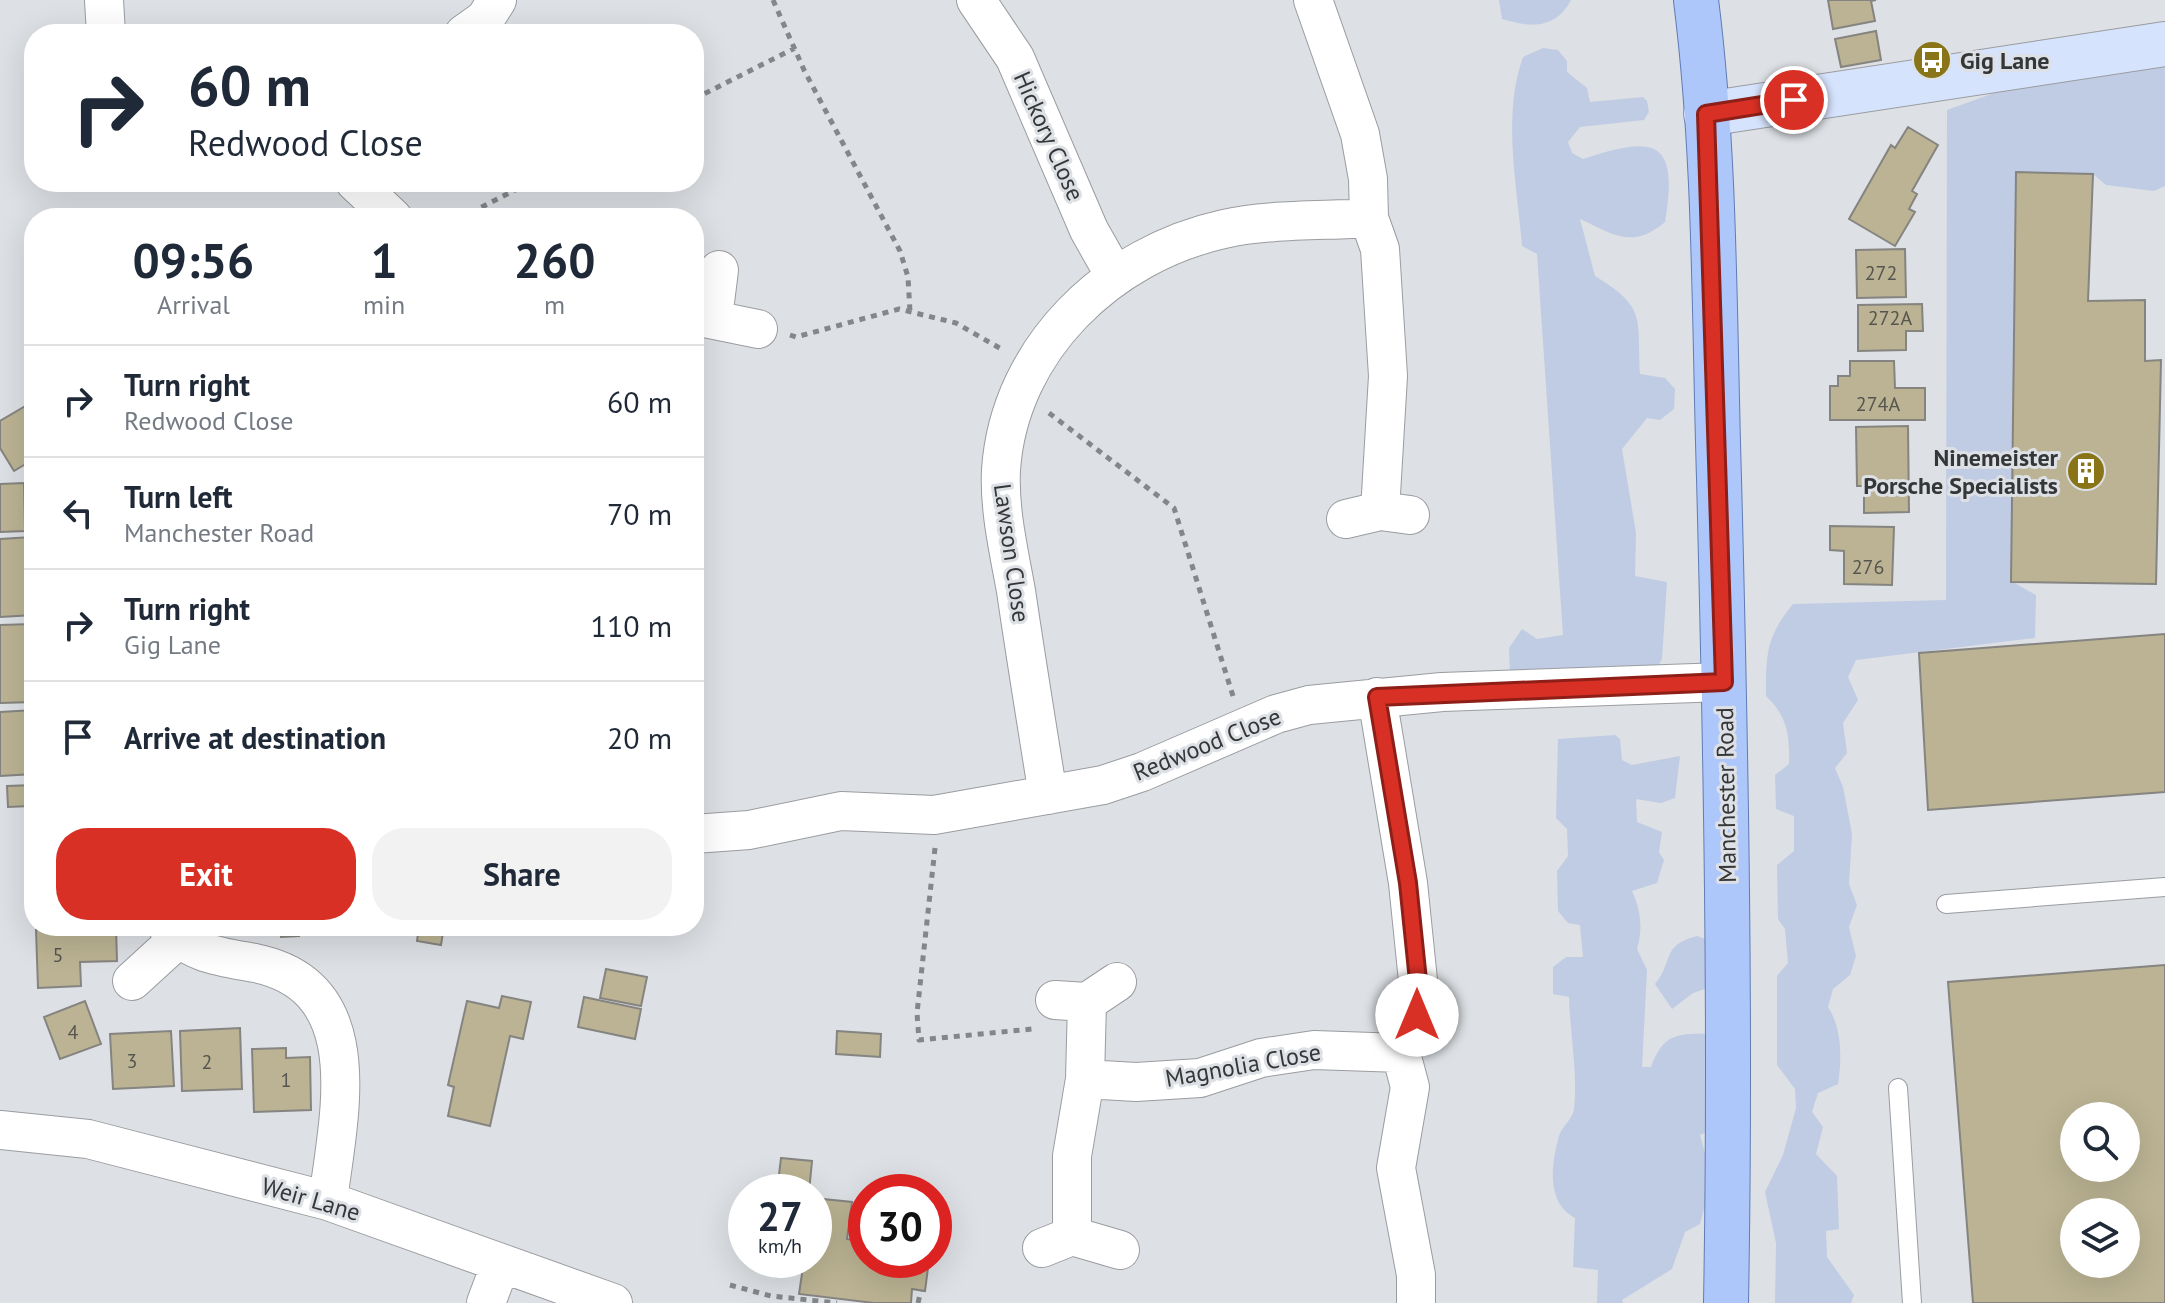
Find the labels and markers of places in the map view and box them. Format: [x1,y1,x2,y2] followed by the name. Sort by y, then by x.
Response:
[1911,39,1953,81] bus stop icon: Gig Lane
[1960,45,2050,76] place label: Gig Lane
[1760,66,1828,134] pin
[1863,442,2059,501] place label: Ninemeister Porsche Specialists
[2065,450,2107,492] building icon: Ninemeister Porsche Specialists

